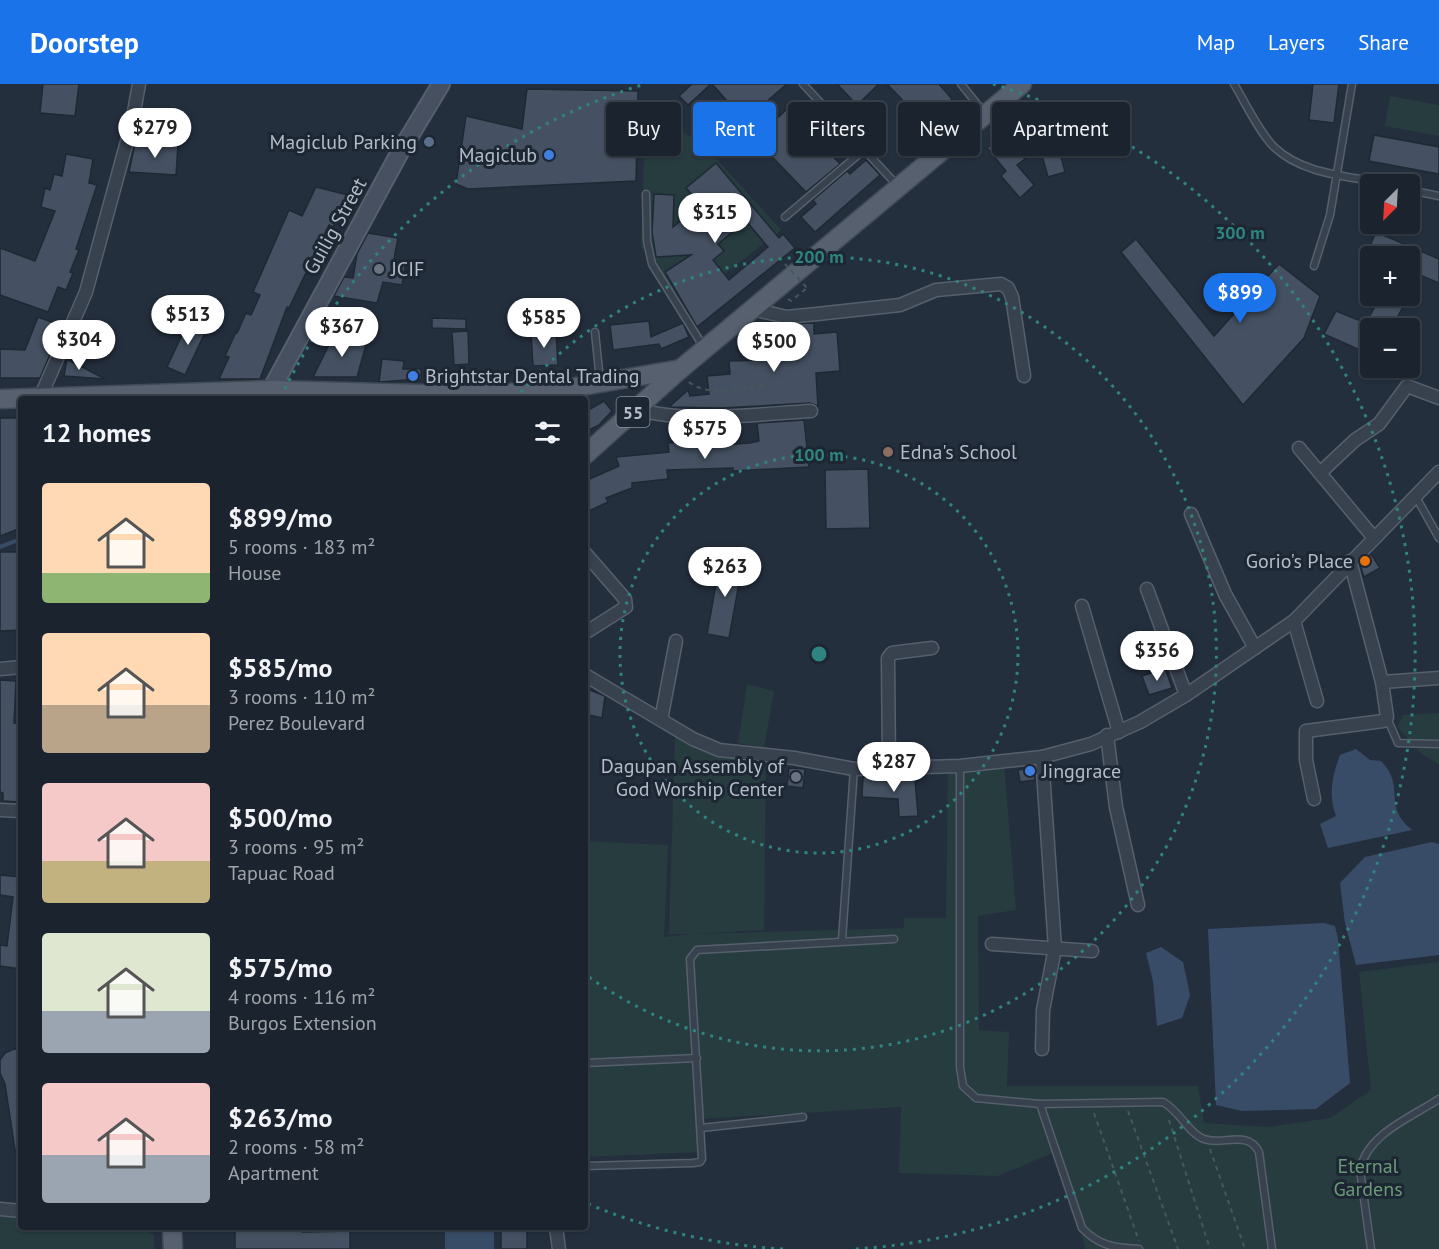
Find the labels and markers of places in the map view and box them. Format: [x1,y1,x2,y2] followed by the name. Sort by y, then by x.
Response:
[119,108,191,159] pin: $279
[270,129,417,155] place label: Magiclub Parking
[422,135,436,149] marker: Magiclub Parking
[459,142,537,168] place label: Magiclub
[542,148,556,162] marker: Magiclub
[679,193,751,244] pin: $315
[390,256,424,282] place label: JCIF
[372,262,386,276] marker: JCIF
[1204,273,1276,324] pin: $899
[152,295,224,346] pin: $513
[508,298,580,349] pin: $585
[306,307,378,358] pin: $367
[43,320,115,371] pin: $304
[738,322,810,373] pin: $500
[425,363,640,389] place label: Brightstar Dental Trading
[406,369,420,383] marker: Brightstar Dental Trading
[669,409,741,460] pin: $575
[900,439,1017,465] place label: Edna's School
[881,445,895,459] marker: Edna's School
[689,547,761,598] pin: $263
[1246,548,1353,574] place label: Gorio's Place
[1358,554,1372,568] marker: Gorio's Place
[1121,631,1193,682] pin: $356
[809,644,829,664] centre of rings
[858,742,930,793] pin: $287
[601,753,786,802] place label: Dagupan Assembly of God Worship Center
[1041,758,1121,784] place label: Jinggrace
[1023,764,1037,778] marker: Jinggrace
[789,770,803,784] marker: Dagupan Assembly of God Worship Center

